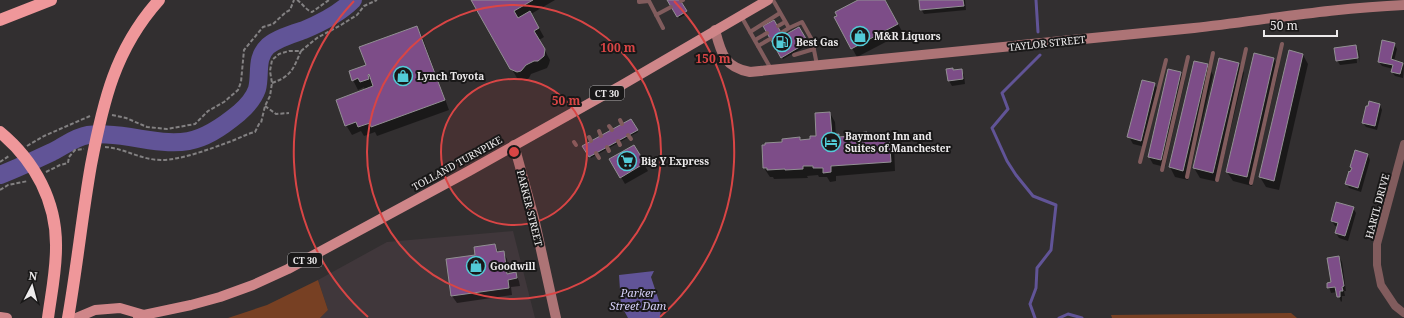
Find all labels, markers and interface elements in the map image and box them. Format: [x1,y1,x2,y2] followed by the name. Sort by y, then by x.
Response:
[1264,12,1337,38] scale bar
[1270,17,1298,34] text: 50 m
[849,25,871,47] shop icon: M&R Liquors
[874,29,941,43] place label: M&R Liquors
[771,31,793,53] fuel station icon: Best Gas
[1008,32,1086,54] street label: TAYLOR STREET
[796,35,839,49] place label: Best Gas
[600,39,636,56] text: 100 m
[695,50,731,67] text: 150 m
[392,65,414,87] shop icon: Lynch Toyota
[417,69,484,83] place label: Lynch Toyota
[590,86,624,100] road number: CT 30
[552,92,580,109] text: 50 m
[845,129,951,155] place label: Baymont Inn and Suites of Manchester
[820,131,842,153] hotel icon: Baymont Inn and Suites of Manchester
[410,132,504,194] street label: TOLLAND TURNPIKE
[507,145,521,159] centre of rings
[616,150,638,172] supermarket icon: Big Y Express
[641,154,709,168] place label: Big Y Express
[514,168,546,248] street label: PARKER STREET
[1362,172,1392,240] street label: HARTL DRIVE
[288,253,322,267] road number: CT 30
[465,255,487,277] shop icon: Goodwill
[490,259,536,273] place label: Goodwill
[12,266,52,306] north arrow
[28,268,39,284] text: N
[610,285,667,313] water label: Parker Street Dam

